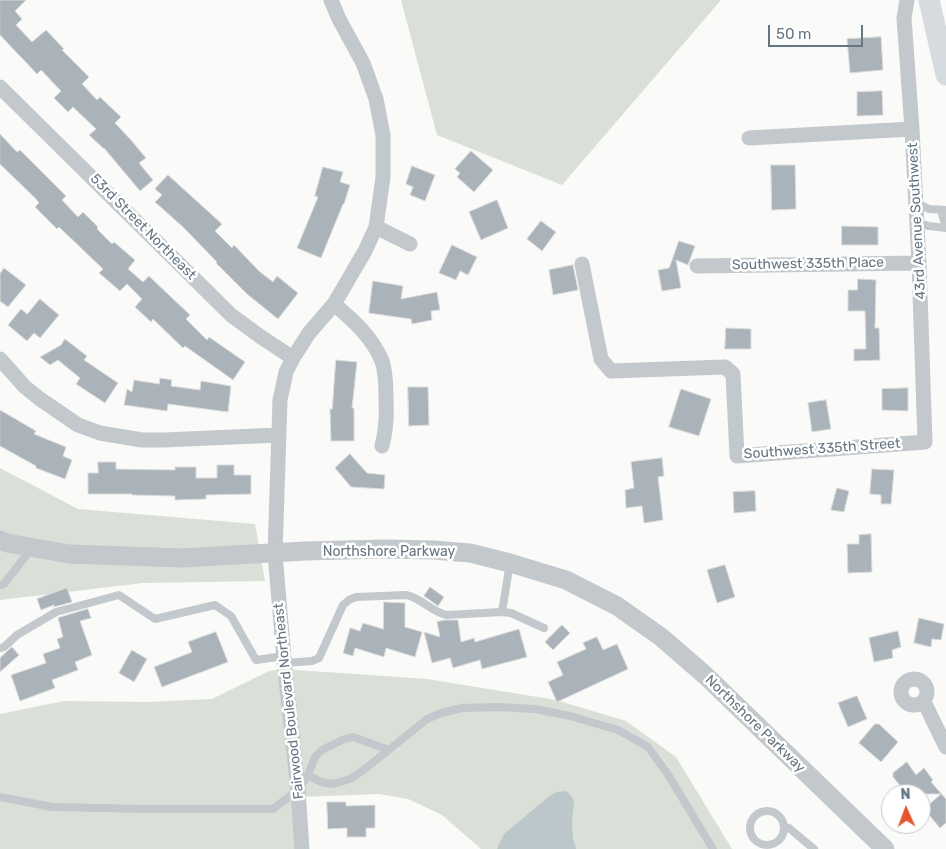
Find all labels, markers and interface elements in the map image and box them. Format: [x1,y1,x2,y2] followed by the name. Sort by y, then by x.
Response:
[771,15,866,47] scale bar
[776,25,811,43] text: 50 m
[905,142,929,300] street label: 43rd Avenue Southwest
[87,171,199,283] street label: 53rd Street Northeast
[732,254,884,274] street label: Southwest 335th Place
[743,435,901,463] street label: Southwest 335th Street
[323,544,455,560] street label: Northshore Parkway
[270,602,308,800] street label: Fairwood Boulevard Northeast
[701,672,809,776] street label: Northshore Parkway
[881,784,931,834] north arrow
[900,786,911,803] text: N

